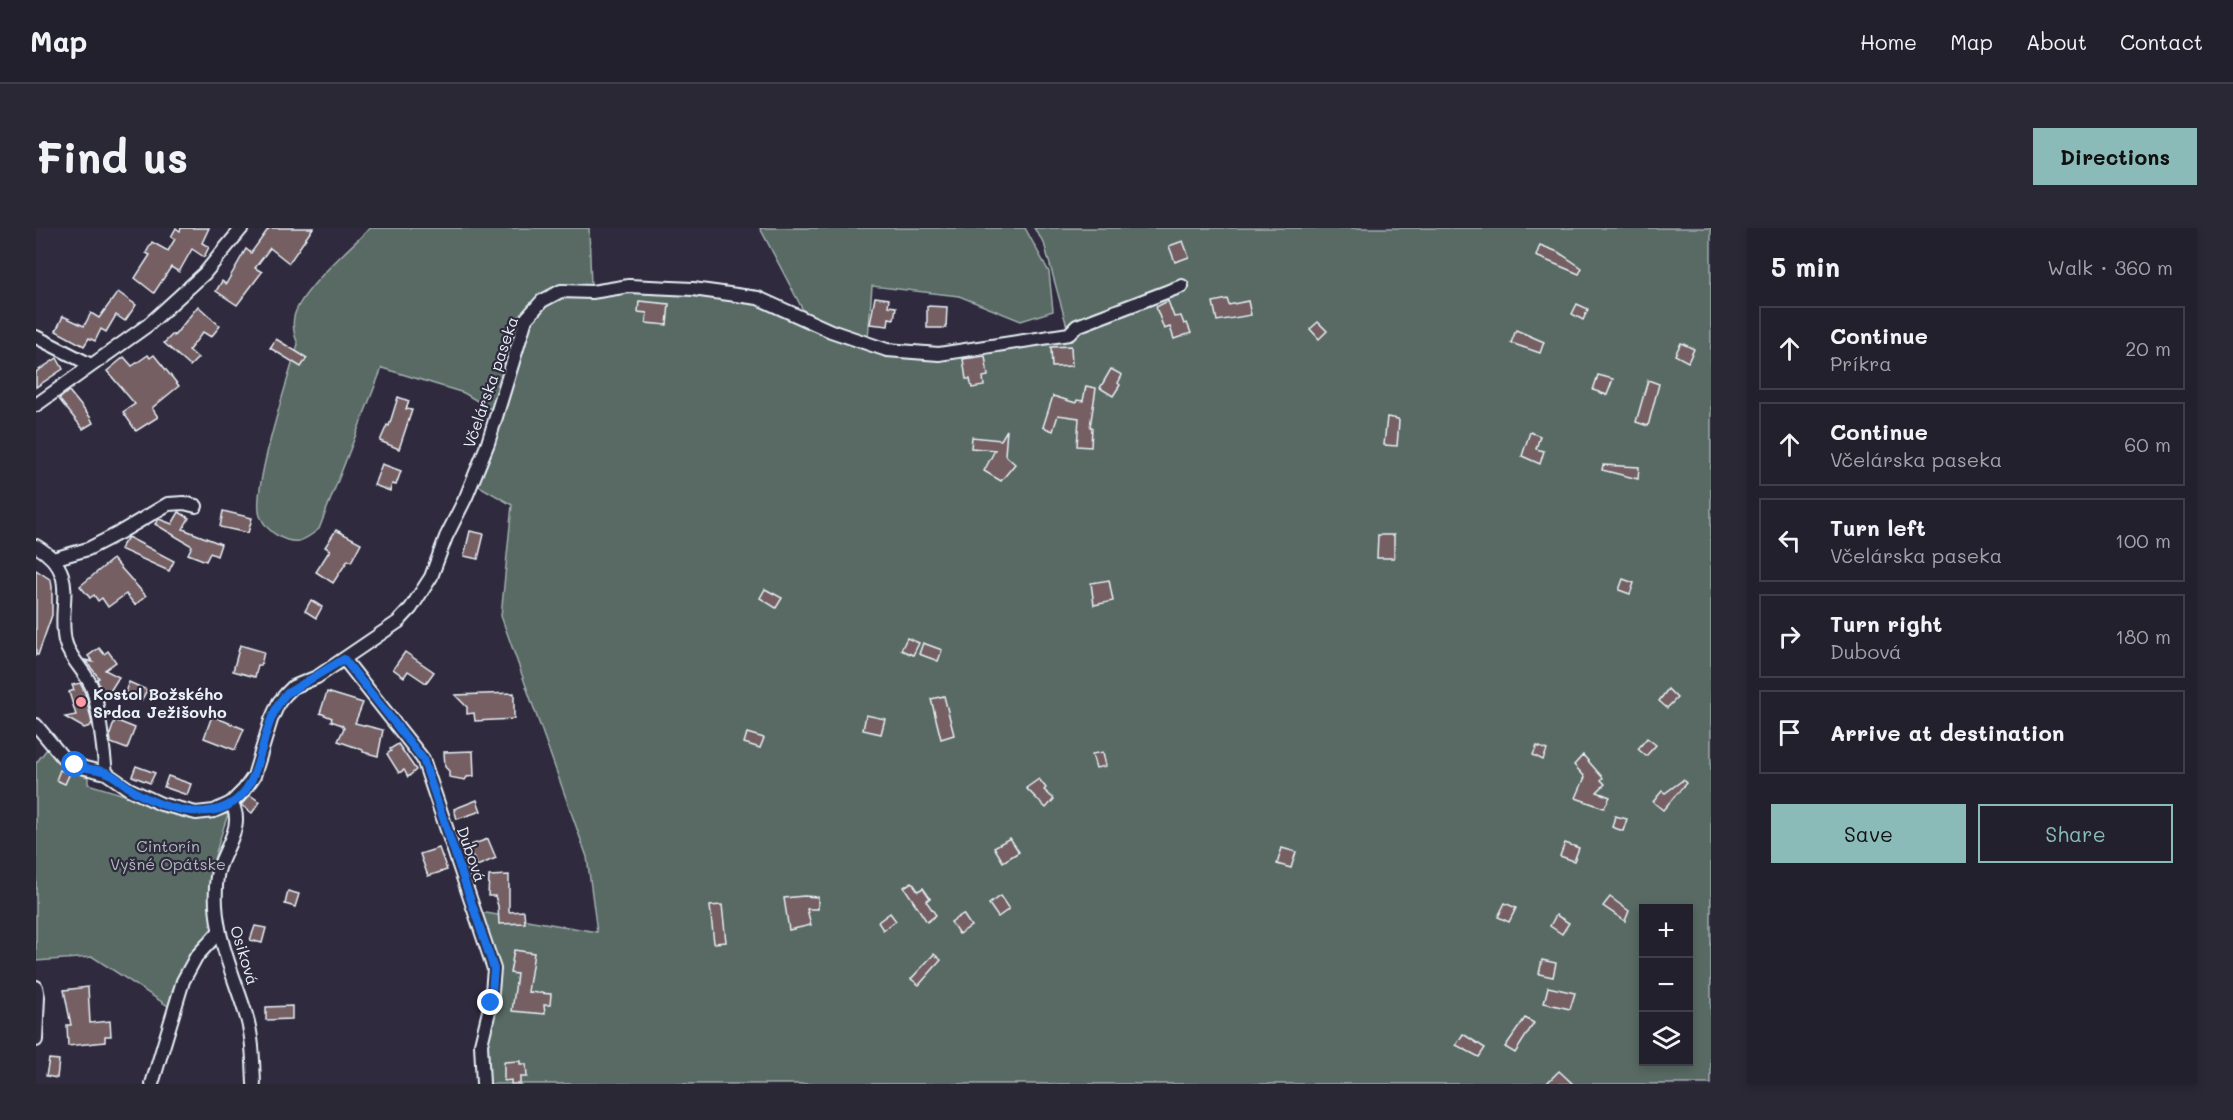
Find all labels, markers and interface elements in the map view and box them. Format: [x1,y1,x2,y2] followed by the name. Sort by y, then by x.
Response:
[30,23,87,59] text: Map
[1860,28,1917,55] text: Home
[1950,28,1993,55] text: Map
[2026,28,2087,55] text: About
[2120,28,2203,55] text: Contact
[2033,128,2197,185] button: Directions
[36,129,188,184] text: Find us
[1771,250,1840,284] text: 5 min
[2047,254,2173,280] text: Walk · 360 m
[458,313,522,451] street label: Včelárska paseka
[1830,321,1928,350] text: Continue
[1773,332,1806,365] icon: ahead
[2125,335,2171,361] text: 20 m
[1830,350,1892,376] text: Príkra
[1830,417,1928,446] text: Continue
[1773,428,1806,461] icon: ahead
[2124,431,2171,457] text: 60 m
[1830,446,2002,472] text: Včelárska paseka
[1830,513,1926,542] text: Turn left
[1773,524,1806,557] icon: left
[2115,527,2171,553] text: 100 m
[1830,542,2002,568] text: Včelárska paseka
[1830,609,1942,638] text: Turn right
[1773,620,1806,653] icon: right
[2115,623,2171,649] text: 180 m
[1830,638,1902,664] text: Dubová
[93,683,227,722] place label: Kostol Božského Srdca Ježišovho
[74,695,88,709] marker: Kostol Božského Srdca Ježišovho
[1773,716,1806,749] icon: arrive
[1830,718,2065,747] text: Arrive at destination
[61,751,87,777] route start
[1771,804,1966,863] button: Save
[1978,804,2173,863] button: Share
[453,824,491,884] street label: Dubová
[110,835,226,874] park label: Cintorín Vyšné Opátske
[1639,904,1693,1066] map controls
[1639,904,1693,958] button: +
[226,923,264,987] street label: Osiková
[1639,958,1693,1012] button: −
[477,989,503,1015] route end
[1639,1012,1693,1066] button: layers

